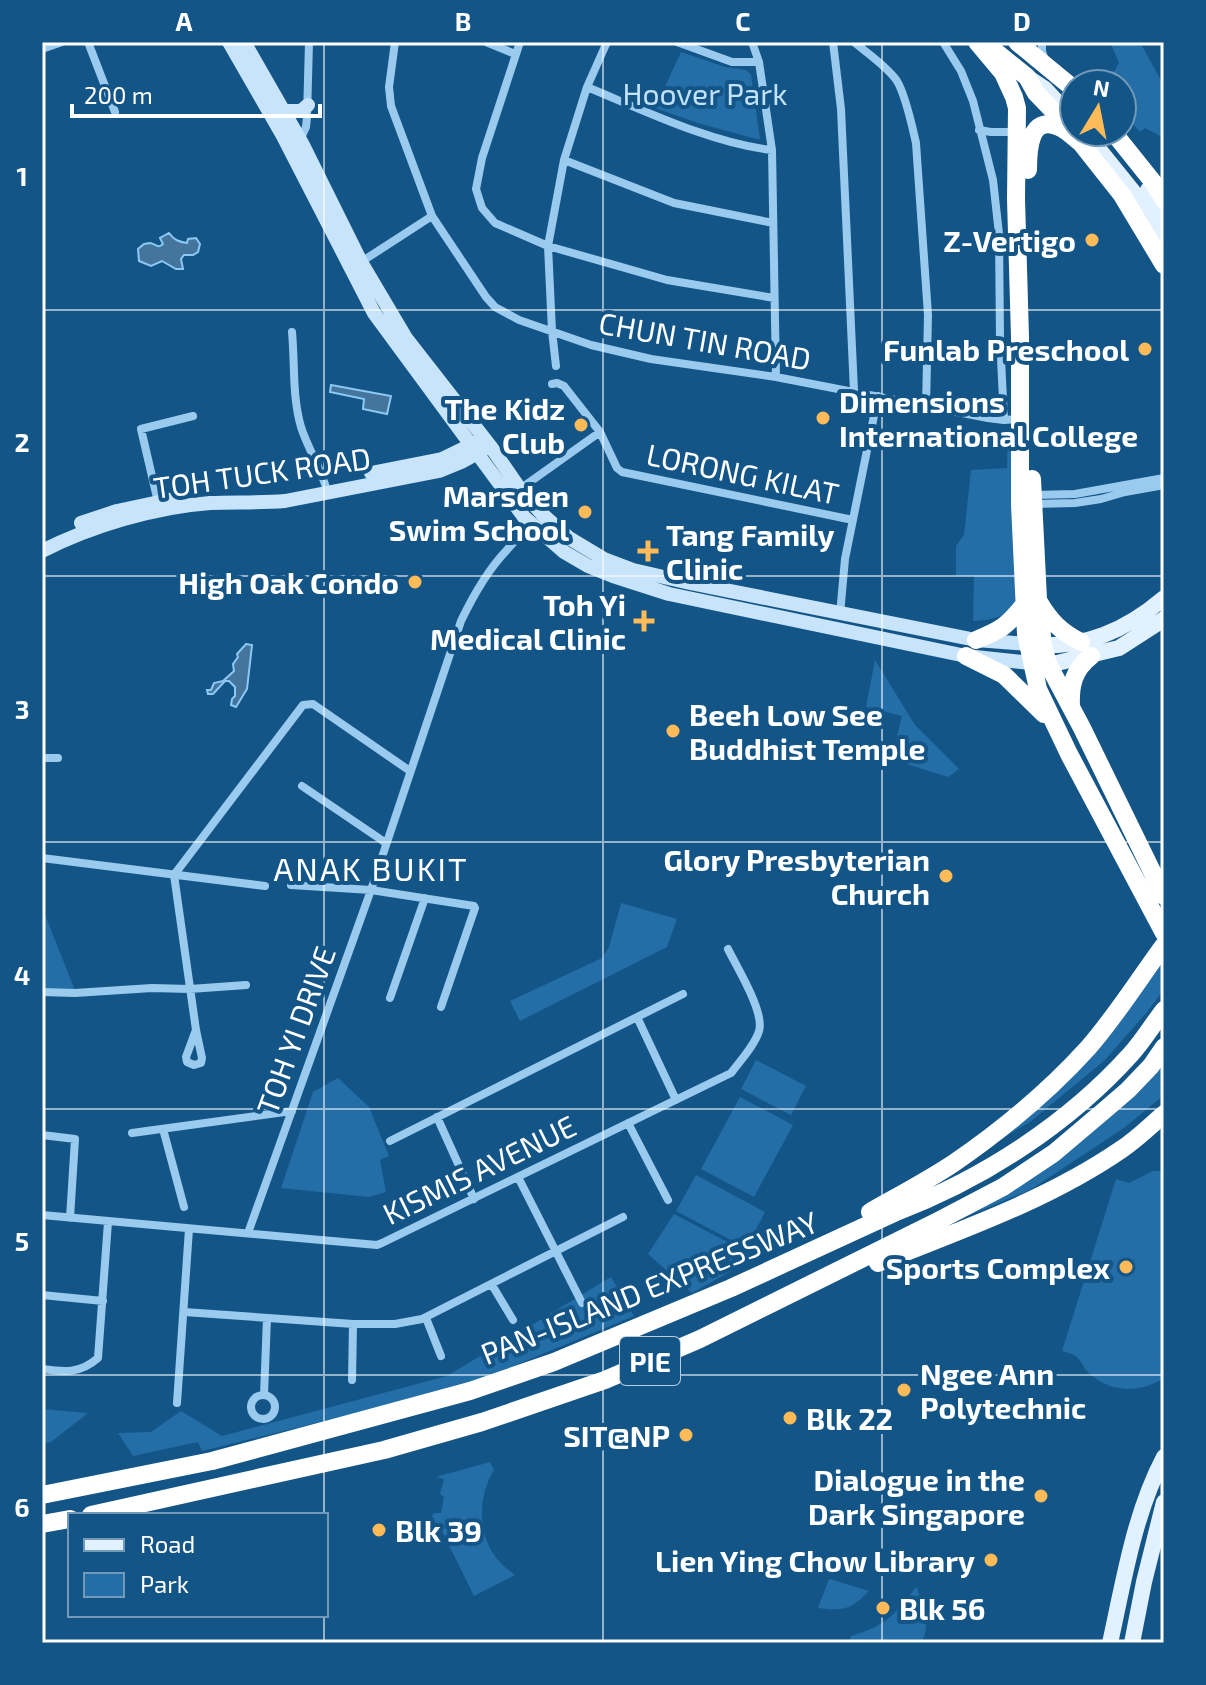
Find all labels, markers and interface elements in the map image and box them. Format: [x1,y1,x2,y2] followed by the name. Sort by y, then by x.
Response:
[176,5,193,36] text: A
[455,5,471,36] text: B
[735,5,751,36] text: C
[1013,5,1031,36] text: D
[72,68,320,118] scale bar
[1058,68,1138,148] north arrow
[1092,73,1112,102] text: N
[622,75,788,111] park label: Hoover Park
[84,80,153,109] text: 200 m
[16,160,28,191] text: 1
[943,222,1076,258] place label: Z-Vertigo
[1083,231,1101,249] marker: Z-Vertigo
[596,304,814,376] street label: CHUN TIN ROAD
[883,331,1129,367] place label: Funlab Preschool
[1136,340,1154,358] marker: Funlab Preschool
[839,383,1138,453] place label: Dimensions International College
[445,390,565,460] place label: The Kidz Club
[814,409,832,427] marker: Dimensions International College
[572,416,590,434] marker: The Kidz Club
[14,426,30,457] text: 2
[644,435,842,511] street label: LORONG KILAT
[151,439,373,505] street label: TOH TUCK ROAD
[389,477,569,547] place label: Marsden Swim School
[576,503,594,521] marker: Marsden Swim School
[666,516,834,586] place label: Tang Family Clinic
[637,540,659,562] marker: Tang Family Clinic
[178,564,399,600] place label: High Oak Condo
[406,573,424,591] marker: High Oak Condo
[430,586,626,656] place label: Toh Yi Medical Clinic
[633,610,655,632] marker: Toh Yi Medical Clinic
[15,693,29,724] text: 3
[689,696,925,766] place label: Beeh Low See Buddhist Temple
[664,722,682,740] marker: Beeh Low See Buddhist Temple
[663,841,930,911] place label: Glory Presbyterian Church
[273,849,469,887] district label: ANAK BUKIT
[937,867,955,885] marker: Glory Presbyterian Church
[248,941,342,1119] street label: TOH YI DRIVE
[14,959,30,990] text: 4
[377,1107,581,1231] street label: KISMIS AVENUE
[475,1203,823,1371] street label: PAN-ISLAND EXPRESSWAY
[15,1225,29,1256] text: 5
[886,1249,1110,1285] place label: Sports Complex
[1117,1258,1135,1276] marker: Sports Complex
[620,1337,680,1385] road number: PIE
[920,1355,1086,1426] place label: Ngee Ann Polytechnic
[895,1381,913,1399] marker: Ngee Ann Polytechnic
[806,1400,893,1436] place label: Blk 22
[781,1409,799,1427] marker: Blk 22
[563,1417,670,1453] place label: SIT@NP
[677,1426,695,1444] marker: SIT@NP
[808,1461,1025,1531] place label: Dialogue in the Dark Singapore
[1032,1487,1050,1505] marker: Dialogue in the Dark Singapore
[14,1491,30,1522] text: 6
[395,1512,482,1548] place label: Blk 39
[68,1513,328,1617] legend
[370,1521,388,1539] marker: Blk 39
[140,1529,195,1558] text: Road
[655,1542,975,1579] place label: Lien Ying Chow Library
[982,1551,1000,1569] marker: Lien Ying Chow Library
[140,1569,189,1598] text: Park
[899,1590,985,1626] place label: Blk 56
[874,1599,892,1617] marker: Blk 56

